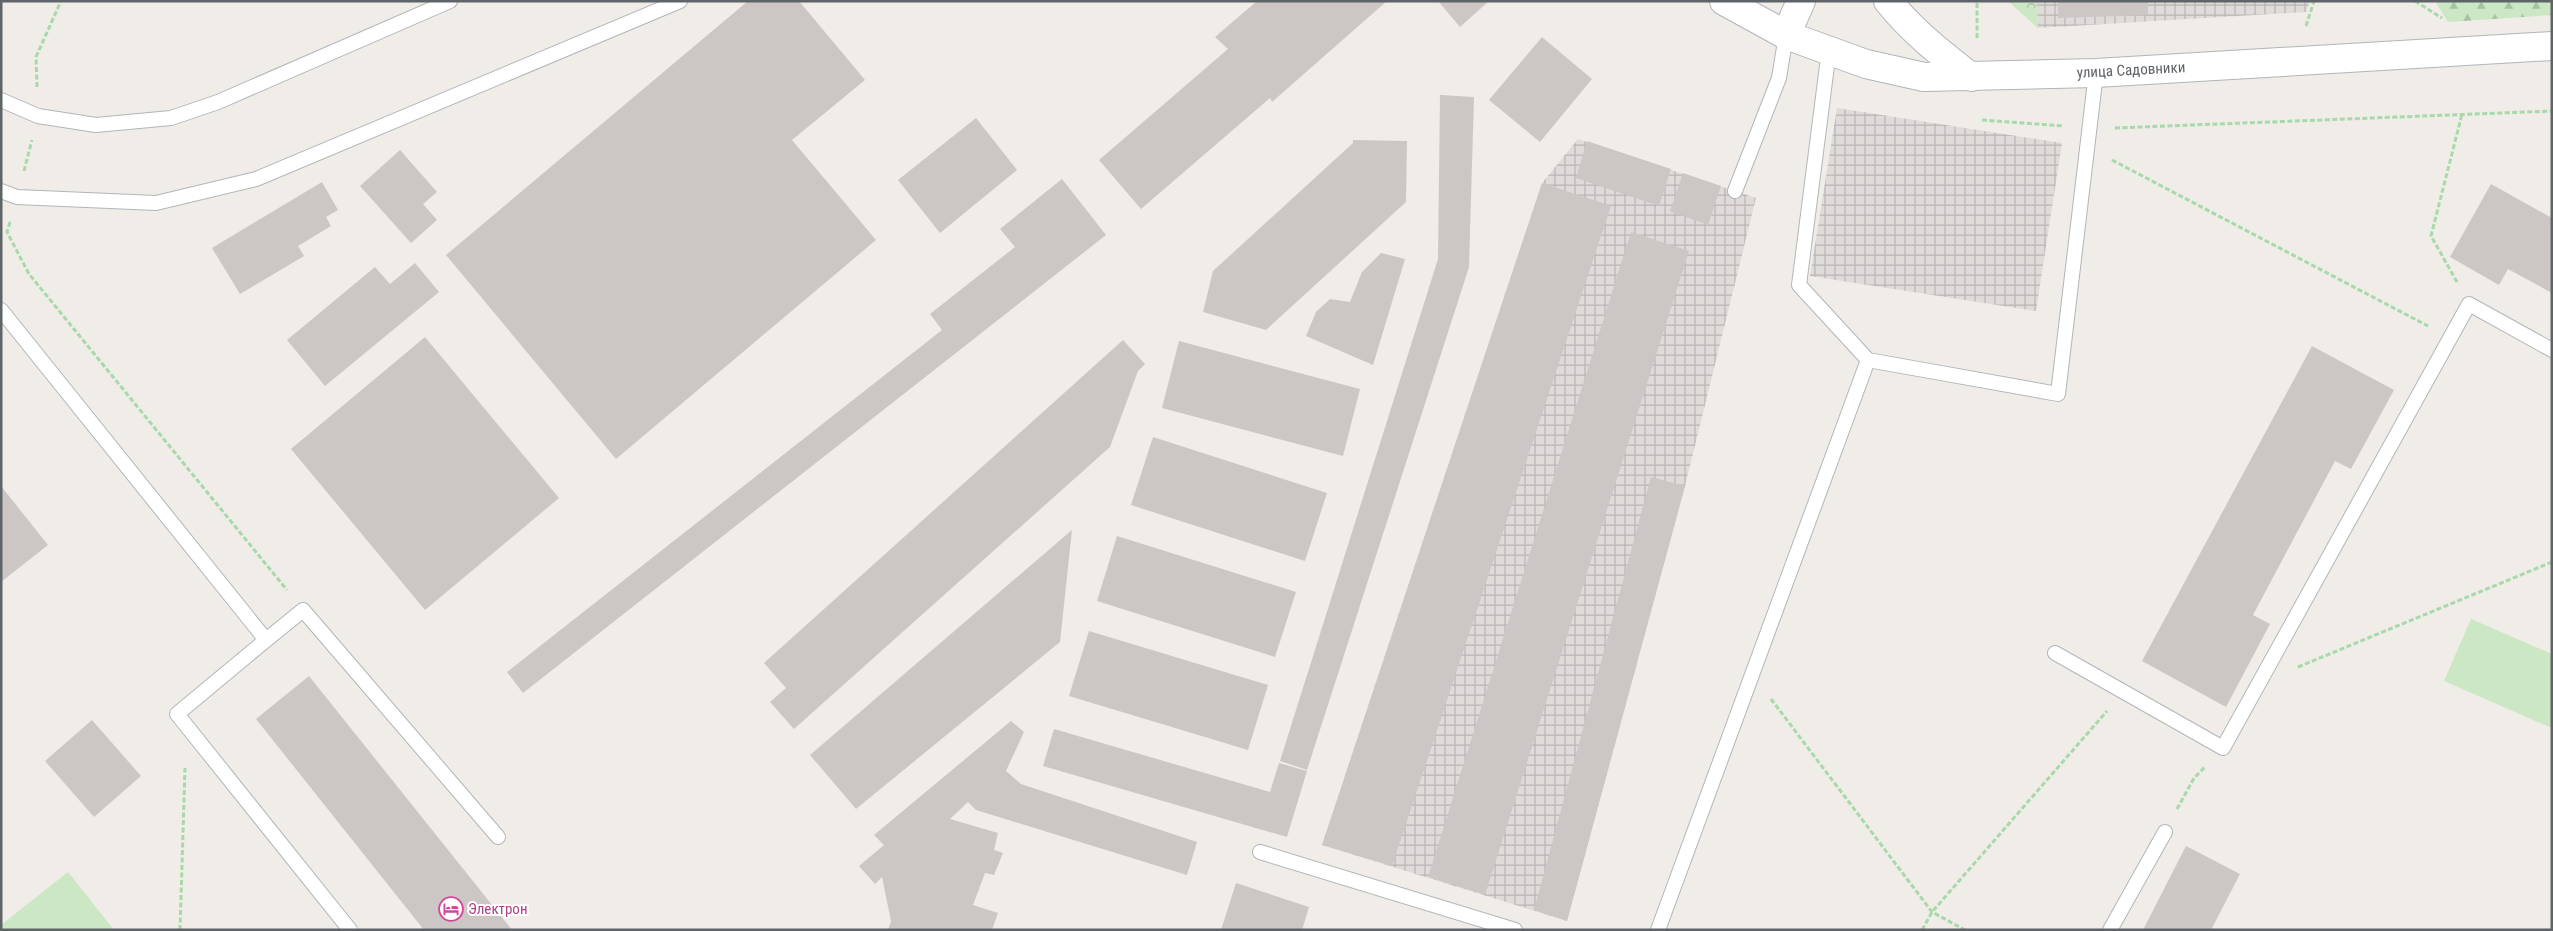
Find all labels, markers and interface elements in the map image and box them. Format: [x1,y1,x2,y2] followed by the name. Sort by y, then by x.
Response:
[2076,58,2186,82] street label: улица Садовники
[438,896,464,922] hotel icon: Электрон
[468,900,528,918] place label: Электрон

